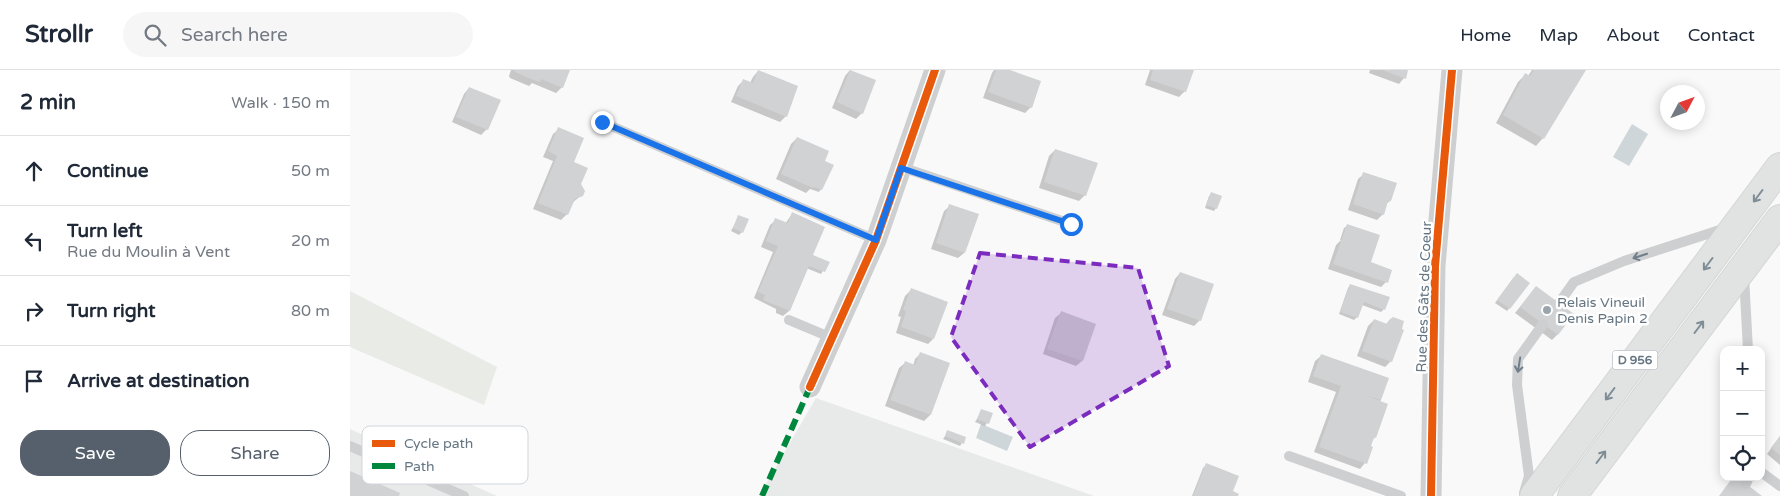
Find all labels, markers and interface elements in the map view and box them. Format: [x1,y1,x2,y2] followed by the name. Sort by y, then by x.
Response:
[123,12,473,57] search box
[25,20,93,49] text: Strollr
[141,21,169,49] icon: search
[181,24,288,46] text: Search here
[1460,24,1511,46] text: Home
[1539,24,1578,46] text: Map
[1606,24,1660,46] text: About
[1688,24,1755,46] text: Contact
[1660,85,1705,130] north arrow
[20,90,76,115] text: 2 min
[231,93,330,113] text: Walk · 150 m
[591,111,614,134] route end
[20,157,48,185] icon: ahead
[67,160,149,182] text: Continue
[291,161,330,181] text: 50 m
[1753,189,1764,202] one-way arrow
[1060,213,1083,236] route start
[67,220,143,242] text: Turn left
[1413,220,1435,373] street label: Rue des Gâts de Coeur
[20,227,48,255] icon: left
[291,231,330,251] text: 20 m
[67,242,230,262] text: Rue du Moulin à Vent
[1633,251,1649,261] one-way arrow
[1702,257,1713,270] one-way arrow
[1557,294,1648,327] place label: Relais Vineuil Denis Papin 2
[20,297,48,325] icon: right
[67,300,155,322] text: Turn right
[291,301,330,321] text: 80 m
[1541,304,1553,316] marker: Relais Vineuil Denis Papin 2
[1694,320,1704,334] one-way arrow
[1720,346,1765,481] map controls
[1720,346,1765,391] button: +
[1612,350,1658,370] road number: D 956
[1513,356,1523,372] one-way arrow
[20,367,48,395] icon: arrive
[67,370,250,392] text: Arrive at destination
[1605,387,1616,400] one-way arrow
[1720,391,1765,436] button: −
[362,426,528,484] legend
[20,430,170,476] button: Save
[180,430,330,476] button: Share
[404,435,473,452] text: Cycle path
[1720,436,1765,481] button: locate
[1596,451,1607,464] one-way arrow
[404,458,435,475] text: Path

